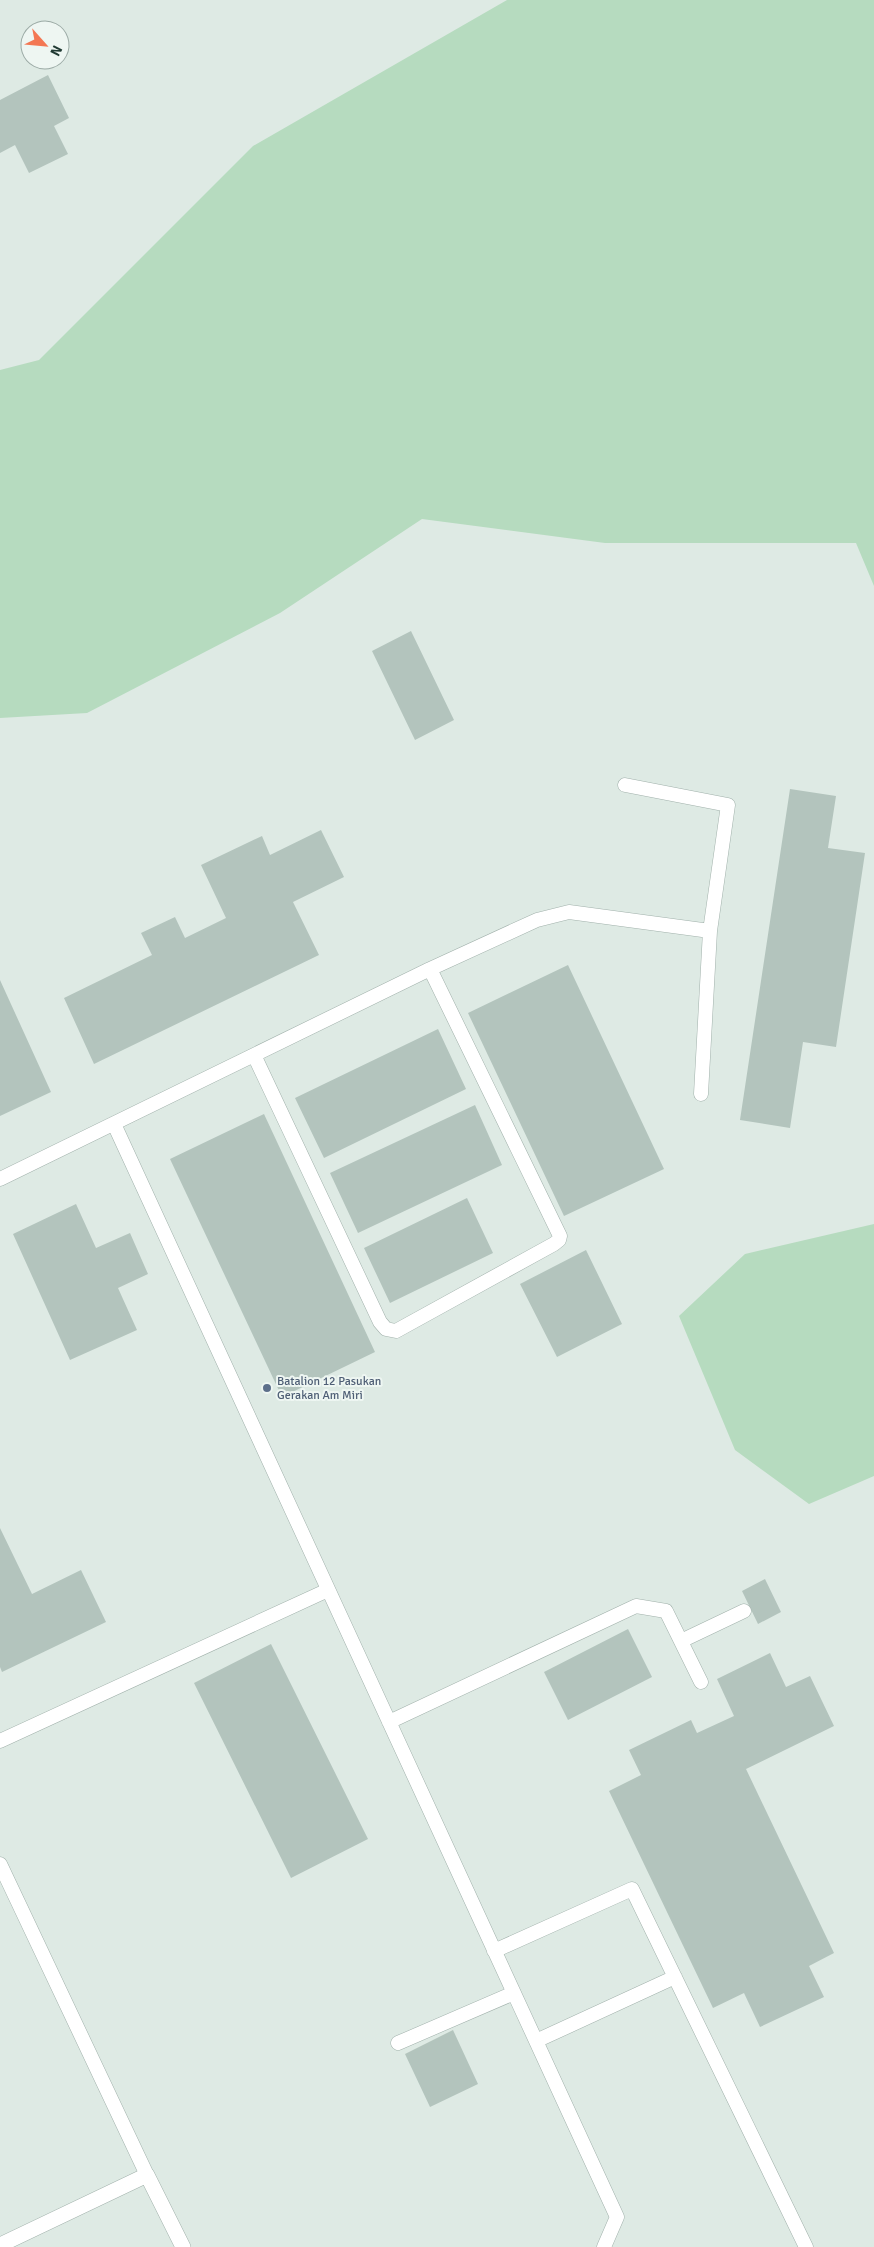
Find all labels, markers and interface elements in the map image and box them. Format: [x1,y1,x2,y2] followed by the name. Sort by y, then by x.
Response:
[20,20,70,70] north arrow
[46,42,66,59] text: N
[277,1374,381,1403] place label: Batalion 12 Pasukan Gerakan Am Miri
[261,1382,273,1394] marker: Batalion 12 Pasukan Gerakan Am Miri

